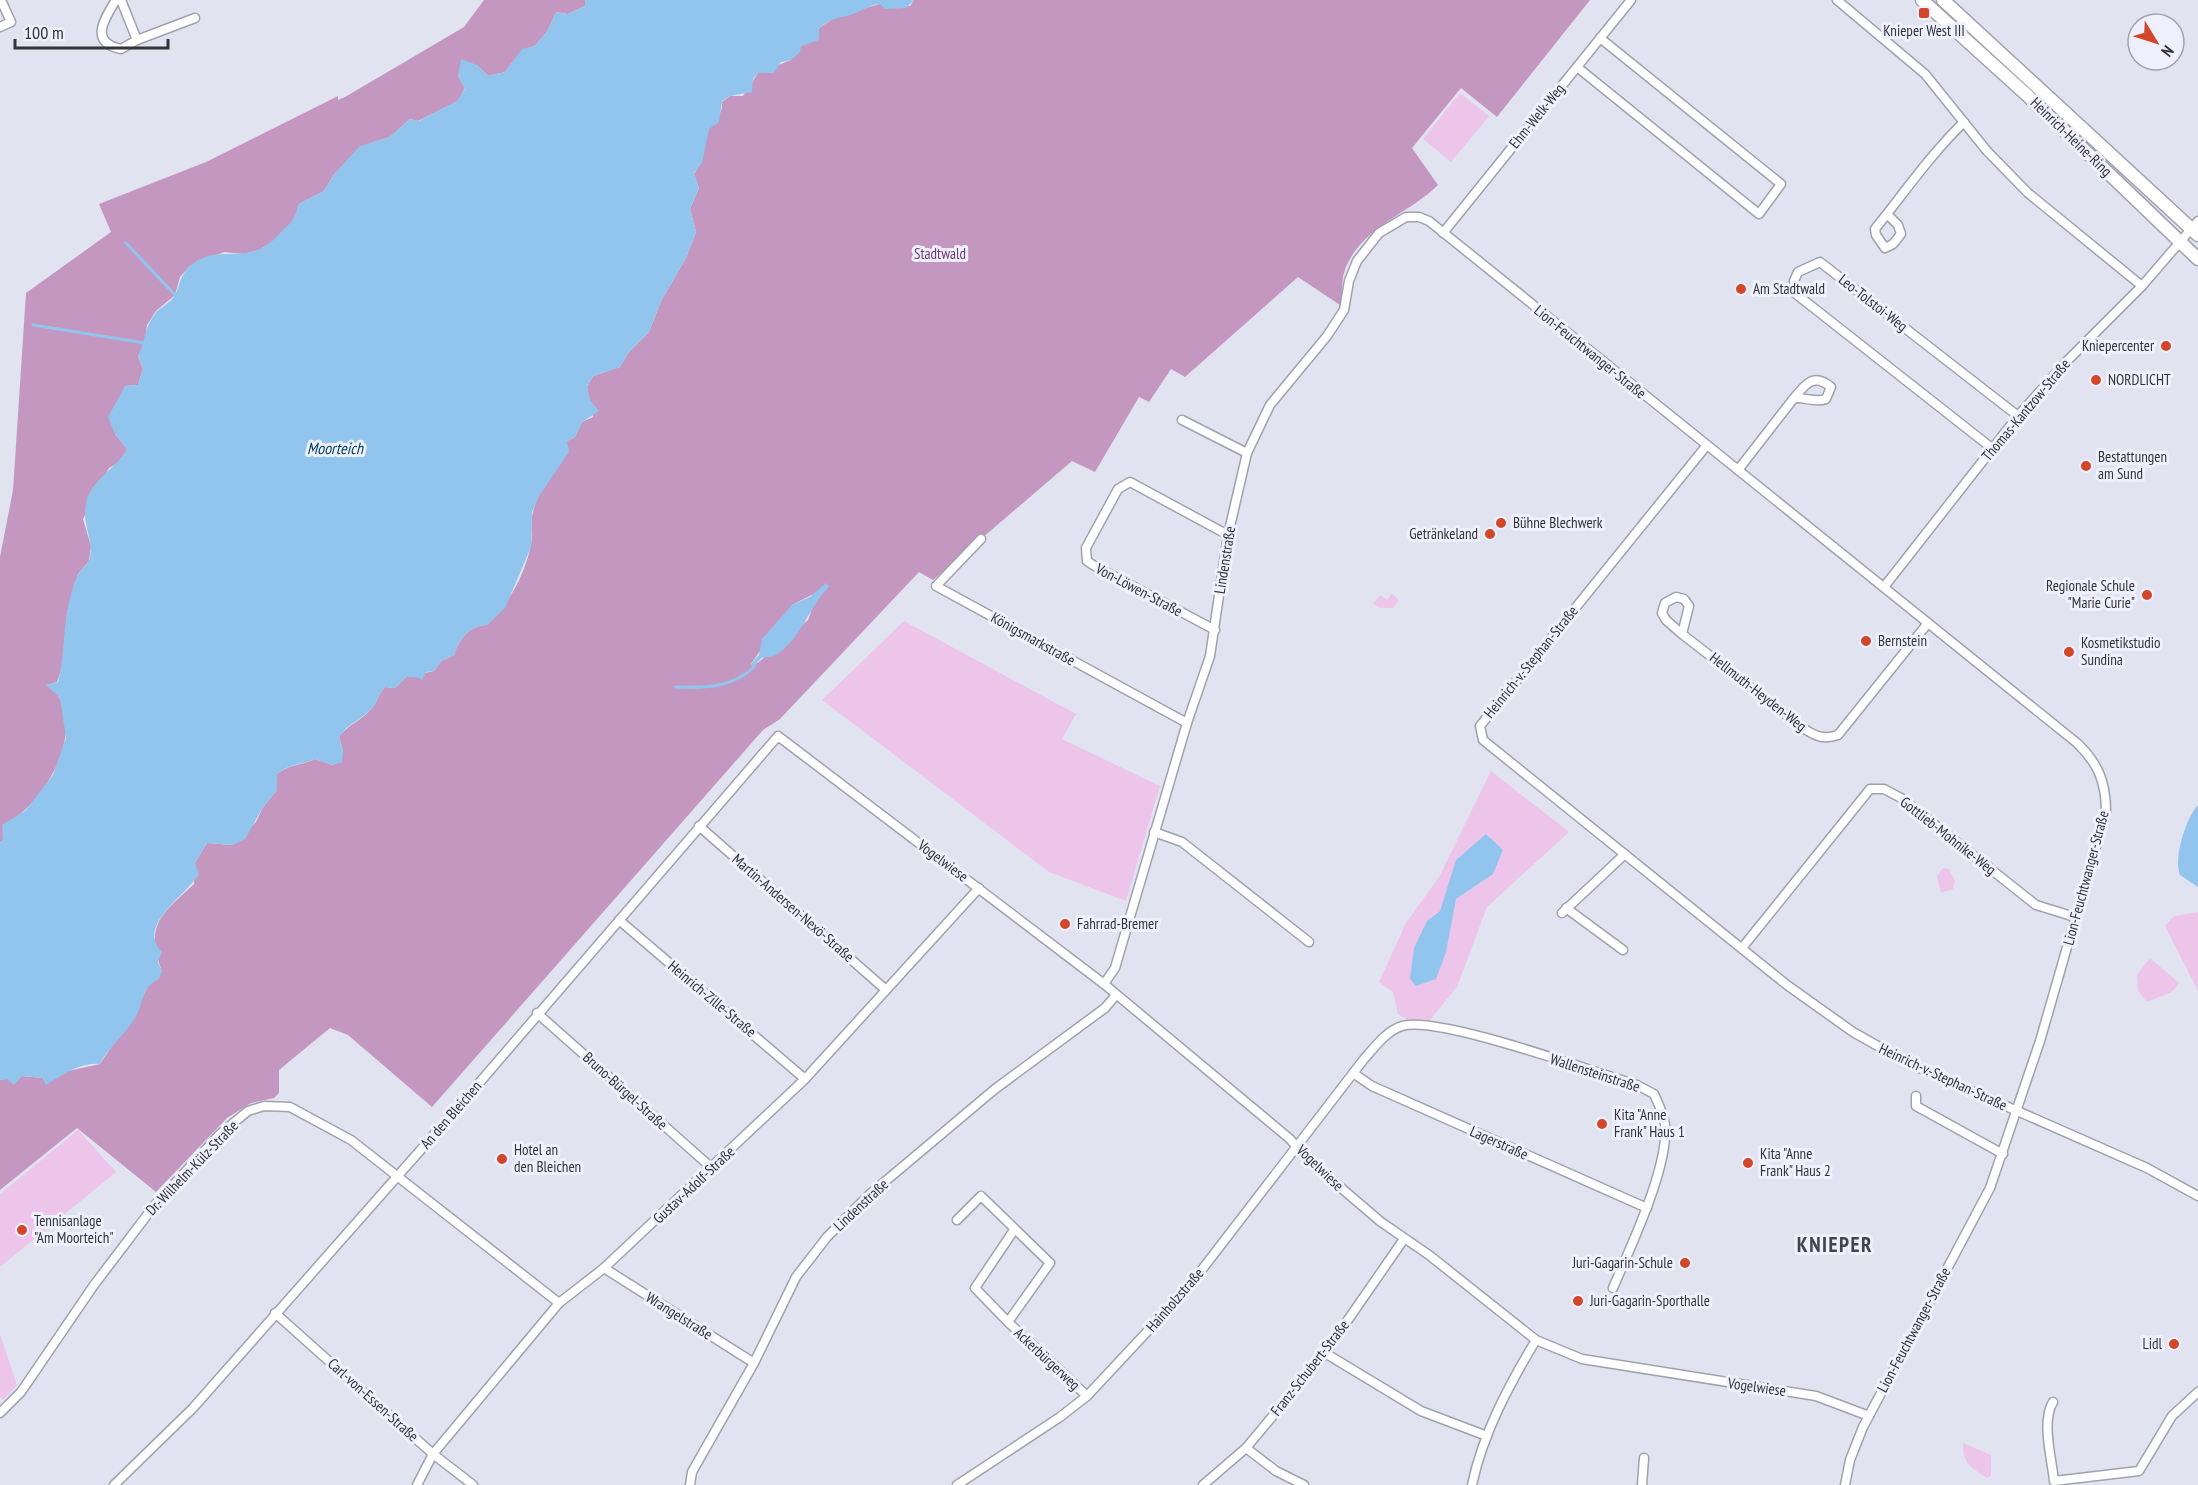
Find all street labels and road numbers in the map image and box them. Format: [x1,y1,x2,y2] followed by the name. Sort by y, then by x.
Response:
[1505,79,1569,152] street label: Ehm-Welk-Weg
[2027,93,2116,180] street label: Heinrich-Heine-Ring
[1835,270,1912,336] street label: Leo-Tolstoi-Weg
[1530,301,1650,403] street label: Lion-Feuchtwanger-Straße
[1977,355,2074,465] street label: Thomas-Kantzow-Straße
[1210,525,1239,595] street label: Lindenstraße
[1092,558,1186,620] street label: Von-Löwen-Straße
[1479,602,1582,722] street label: Heinrich-v.-Stephan-Straße
[988,608,1079,669] street label: Königsmarkstraße
[1706,648,1811,735] street label: Hellmuth-Heyden-Weg
[1896,792,2000,879] street label: Gottlieb-Mohnike-Weg
[2058,808,2113,947] street label: Lion-Feuchtwanger-Straße
[913,835,972,886] street label: Vogelwiese
[728,849,858,966] street label: Martin-Andersen-Nexö-Straße
[664,956,760,1041] street label: Heinrich-Zille-Straße
[1876,1039,2010,1115] street label: Heinrich-v.-Stephan-Straße
[579,1048,672,1134] street label: Bruno-Bürgel-Straße
[1548,1049,1642,1096] street label: Wallensteinstraße
[416,1077,485,1153] street label: An den Bleichen
[141,1116,242,1219] street label: Dr.-Wilhelm-Külz-Straße
[1467,1121,1531,1164] street label: Lagerstraße
[1292,1140,1348,1195] street label: Vogelwiese
[649,1142,739,1227] street label: Gustav-Adolf-Straße
[829,1174,892,1235] street label: Lindenstraße
[1142,1264,1208,1336] street label: Hainholzstraße
[1873,1264,1954,1395] street label: Lion-Feuchtwanger-Straße
[642,1288,716,1344] street label: Wrangelstraße
[1266,1316,1353,1419] street label: Franz-Schubert-Straße
[1010,1323,1084,1394] street label: Ackerbürgerweg
[324,1354,423,1445] street label: Carl-von-Essen-Straße
[1726,1373,1787,1400] street label: Vogelwiese

